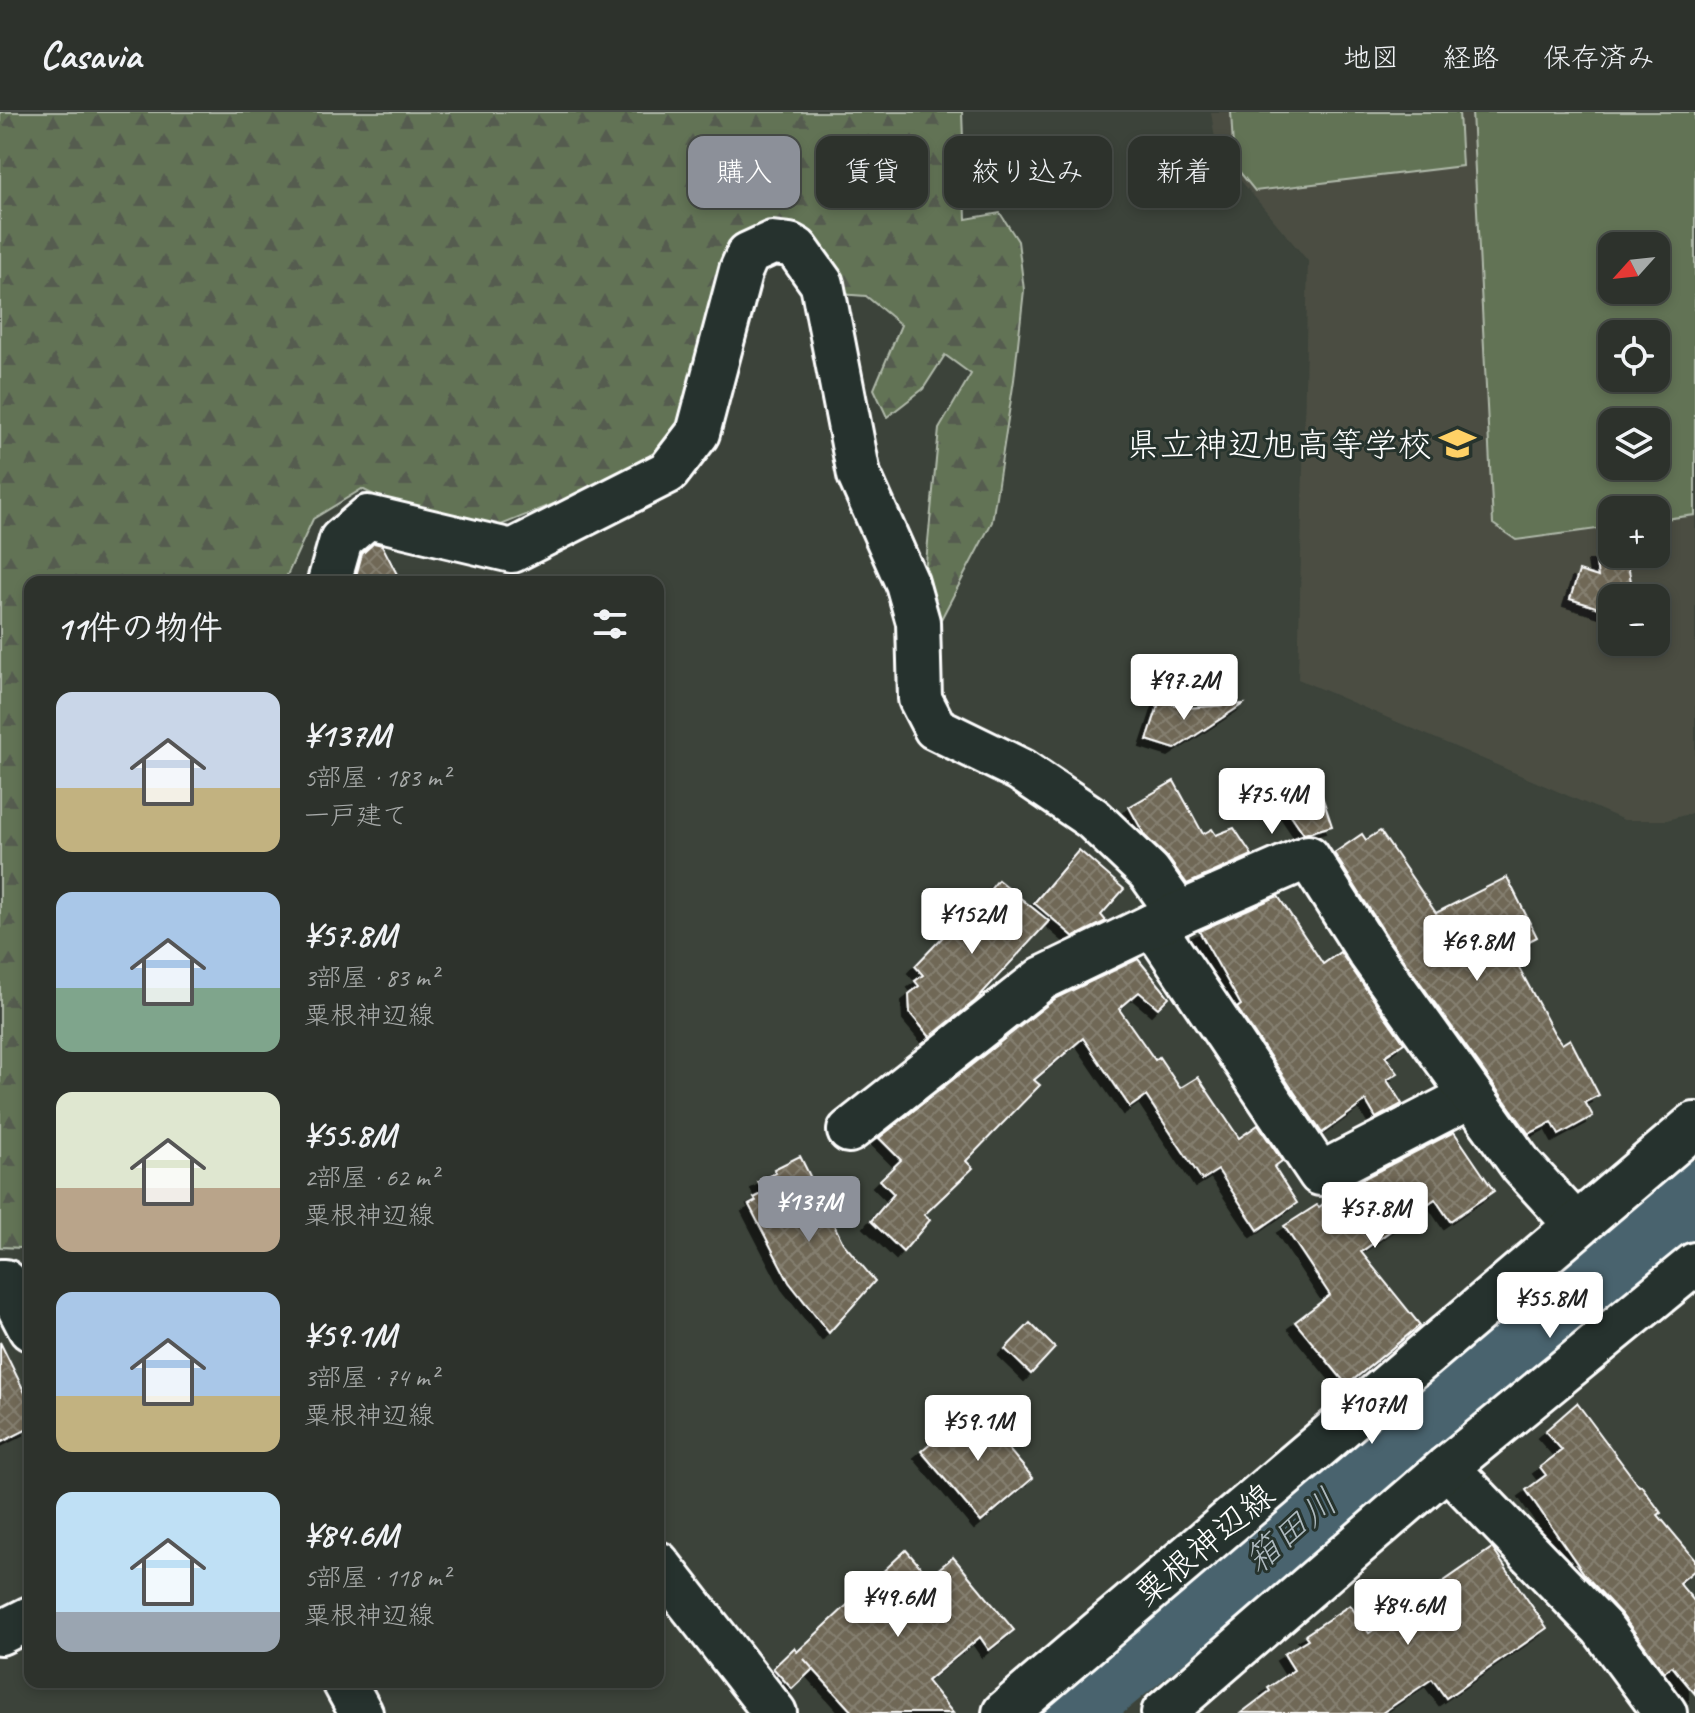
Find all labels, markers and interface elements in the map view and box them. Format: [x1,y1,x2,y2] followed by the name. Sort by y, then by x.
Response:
[40,32,141,79] text: Casavia
[1343,40,1399,75] text: 地図
[1443,40,1499,75] text: 経路
[1543,40,1655,75] text: 保存済み
[688,136,800,208] chip: 購入
[816,136,928,208] chip: 賃貸
[944,136,1112,208] chip: 絞り込み
[1128,136,1240,208] chip: 新着
[1598,232,1670,304] north arrow
[1598,232,1670,656] map controls
[1598,320,1670,392] button: locate
[1598,408,1670,480] button: layers
[1126,423,1432,466] place label: 県立神辺旭高等学校
[1439,425,1477,463] school or university icon: 県立神辺旭高等学校
[1598,496,1670,568] button: +
[1598,584,1670,656] button: −
[588,602,632,646] icon: filters
[56,606,223,649] text: 11件の物件
[1119,654,1249,722] pin: ¥97.2M
[1149,663,1219,696] text: ¥97.2M
[304,713,390,756] text: ¥137M
[120,724,216,820] icon: home
[304,761,449,794] text: 5部屋 · 183 m²
[1207,768,1337,836] pin: ¥75.4M
[1237,777,1307,810] text: ¥75.4M
[304,799,408,832] text: 一戸建て
[916,888,1028,956] pin: ¥152M
[939,897,1005,930] text: ¥152M
[304,913,396,956] text: ¥57.8M
[1412,915,1542,983] pin: ¥69.8M
[120,924,216,1020] icon: home
[1441,924,1513,957] text: ¥69.8M
[304,961,438,994] text: 3部屋 · 83 m²
[304,999,434,1032] text: 粟根神辺線
[304,1113,396,1156] text: ¥55.8M
[120,1124,216,1220] icon: home
[304,1161,438,1194] text: 2部屋 · 62 m²
[753,1176,865,1244] pin: ¥137M
[1310,1182,1440,1250] pin: ¥57.8M
[776,1185,842,1218] text: ¥137M
[1340,1191,1410,1224] text: ¥57.8M
[304,1199,434,1232] text: 粟根神辺線
[1485,1272,1615,1340] pin: ¥55.8M
[1515,1281,1585,1314] text: ¥55.8M
[304,1313,396,1356] text: ¥59.1M
[120,1324,216,1420] icon: home
[304,1361,438,1394] text: 3部屋 · 74 m²
[1316,1378,1428,1446] pin: ¥107M
[1339,1387,1405,1420] text: ¥107M
[913,1395,1043,1463] pin: ¥59.1M
[304,1399,434,1432] text: 粟根神辺線
[943,1404,1013,1437] text: ¥59.1M
[1125,1473,1283,1615] street label: 粟根神辺線
[1234,1478,1347,1583] water label: 箱田川
[304,1513,397,1556] text: ¥84.6M
[120,1524,216,1620] icon: home
[304,1561,449,1594] text: 5部屋 · 118 m²
[833,1571,963,1639] pin: ¥49.6M
[1343,1579,1473,1647] pin: ¥84.6M
[862,1580,934,1613] text: ¥49.6M
[1372,1588,1444,1621] text: ¥84.6M
[304,1599,434,1632] text: 粟根神辺線

